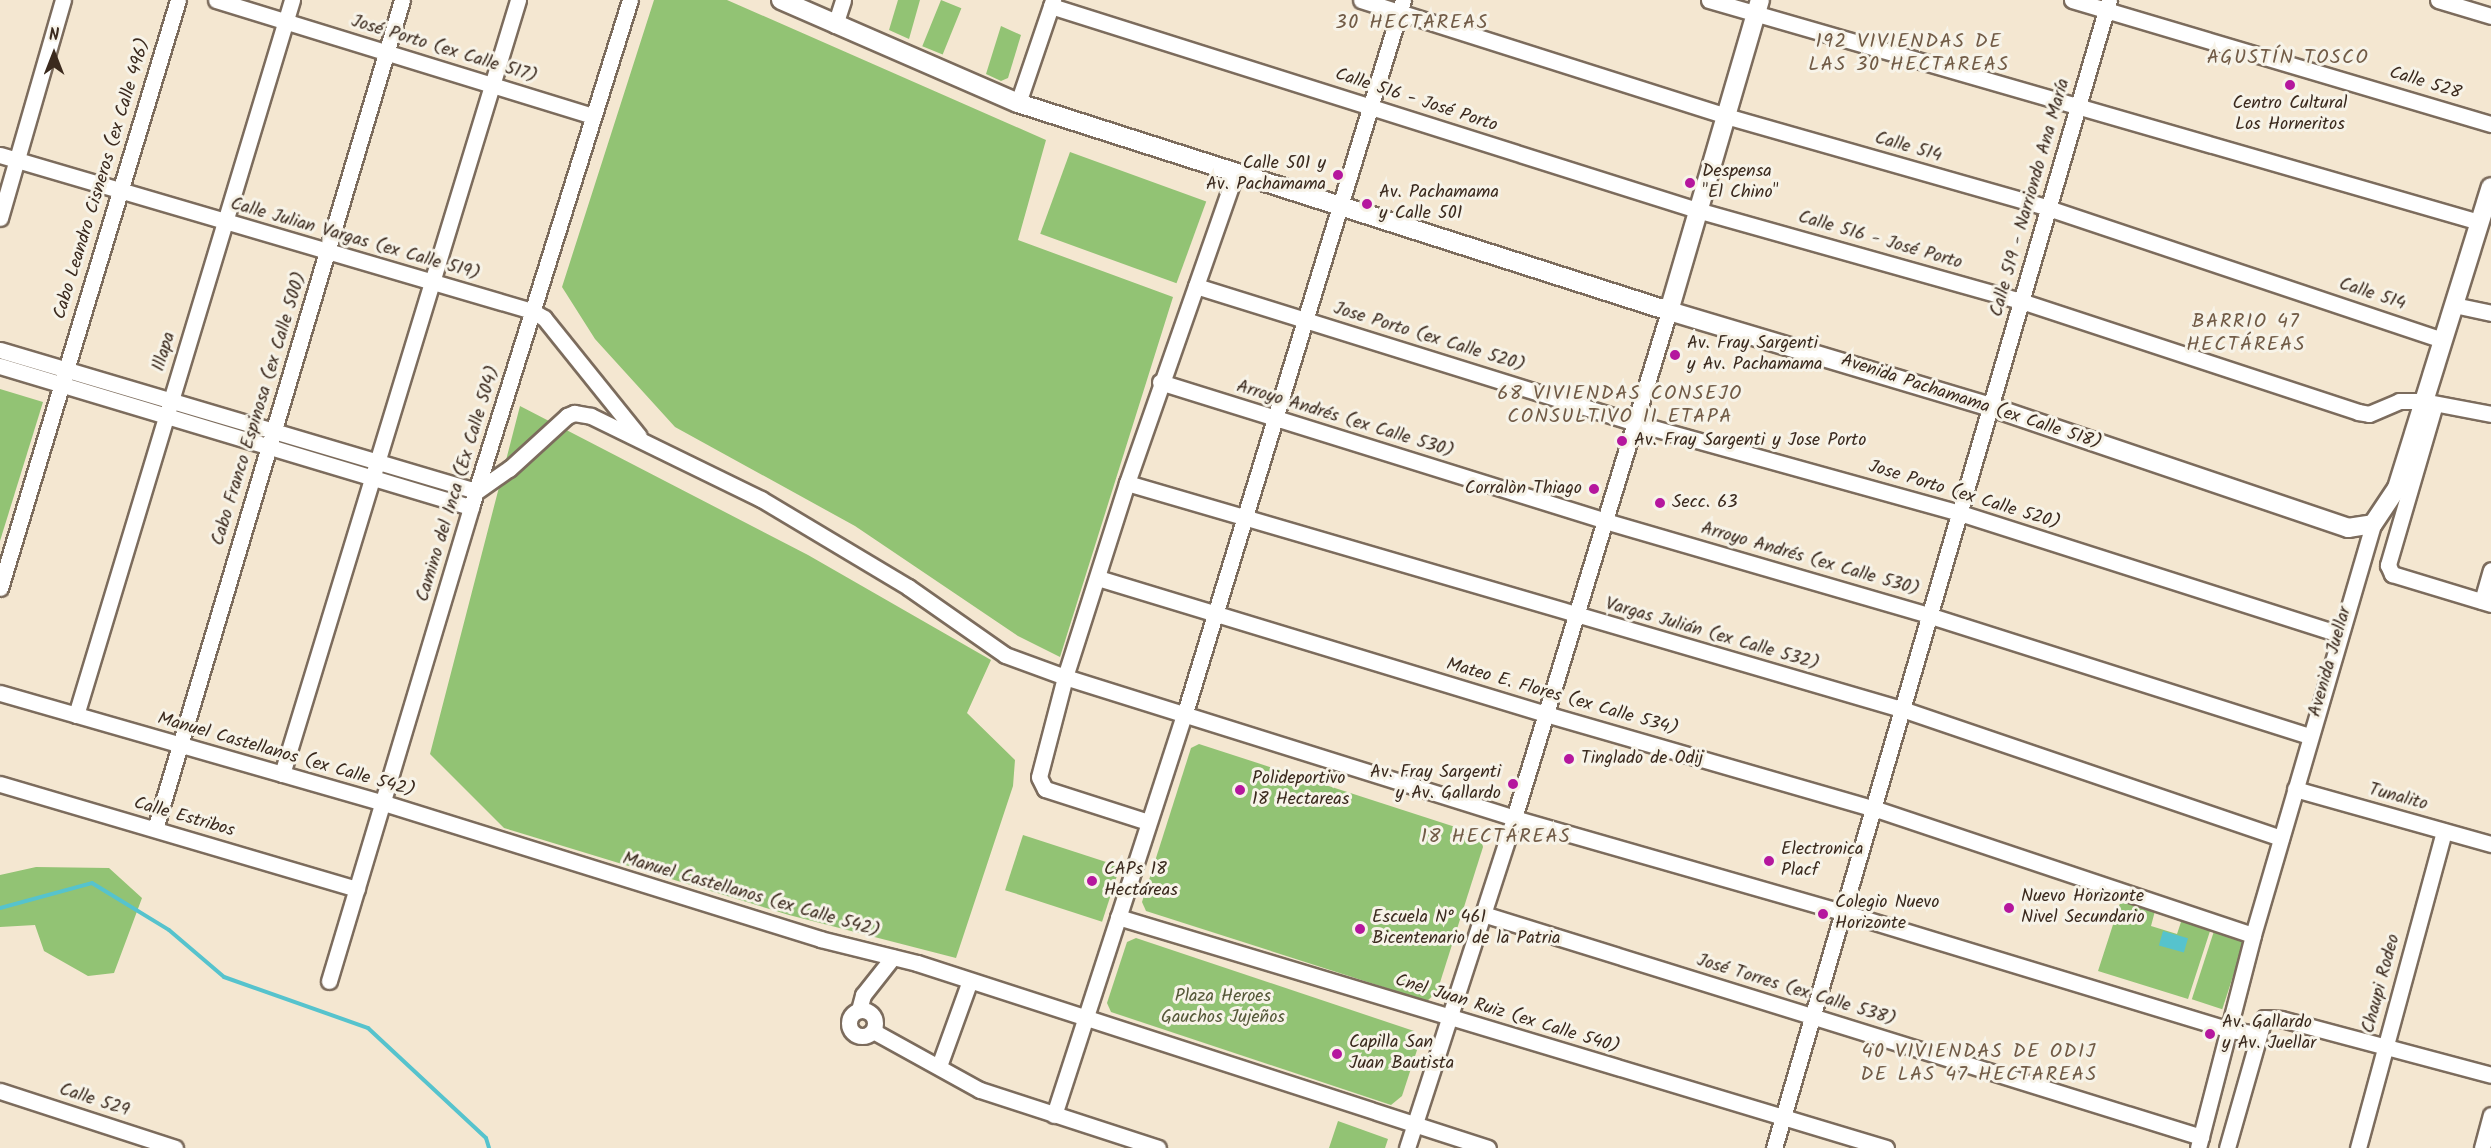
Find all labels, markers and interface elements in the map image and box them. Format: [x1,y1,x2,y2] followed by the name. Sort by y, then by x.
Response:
[348,11,540,89] street label: José Porto (ex Calle 517)
[1335,11,1489,35] district label: 30 HECTAREAS
[49,23,59,48] text: N
[24,24,84,84] north arrow
[1808,30,2010,77] district label: 192 VIVIENDAS DE LAS 30 HECTAREAS
[50,36,156,322] street label: Cabo Leandro Cisneros (ex Calle 496)
[2207,46,2369,70] district label: AGUSTÍN TOSCO
[2386,63,2464,105] street label: Calle 528
[1332,65,1500,137] street label: Calle 516 - José Porto
[1987,76,2075,320] street label: Calle 519 - Narriondo Ana María
[2283,78,2297,92] marker: Centro Cultural Los Horneritos
[2232,94,2348,136] place label: Centro Cultural Los Horneritos
[1872,128,1944,168] street label: Calle 514
[1206,154,1326,196] place label: Calle 501 y Av. Pachamama
[1702,162,1779,204] place label: Despensa "El Chino"
[1331,168,1345,182] marker: Calle 501 y Av. Pachamama
[1683,176,1697,190] marker: Despensa "El Chino"
[1379,183,1499,226] place label: Av. Pachamama y Calle 501
[228,194,482,286] street label: Calle Julian Vargas (ex Calle 519)
[1360,197,1374,211] marker: Av. Pachamama y Calle 501
[1795,207,1965,275] street label: Calle 516 - José Porto
[208,270,312,548] street label: Cabo Franco Espinosa (ex Calle 500)
[2336,274,2408,316] street label: Calle 514
[1331,299,1527,377] street label: Jose Porto (ex Calle 520)
[2186,310,2306,357] district label: BARRIO 47 HECTÁREAS
[149,330,181,374] street label: Illapa
[1687,334,1823,376] place label: Av. Fray Sargenti y Av. Pachamama
[1668,348,1682,362] marker: Av. Fray Sargenti y Av. Pachamama
[1838,351,2104,455] street label: Avenida Pachamama (ex Calle 518)
[413,363,505,605] street label: Camino del Inca (Ex Calle 504)
[1234,377,1456,463] street label: Arroyo Andrés (ex Calle 530)
[1497,382,1743,429] district label: 68 VIVIENDAS CONSEJO CONSULTIVO II ETAPA
[1634,430,1866,452] place label: Av. Fray Sargenti y Jose Porto
[1615,434,1629,448] marker: Av. Fray Sargenti y Jose Porto
[1866,457,2062,535] street label: Jose Porto (ex Calle 520)
[1465,478,1582,500] place label: Corralòn Thiago
[1587,482,1601,496] marker: Corralòn Thiago
[1672,492,1737,514] place label: Secc. 63
[1653,496,1667,510] marker: Secc. 63
[1698,518,1922,602] street label: Arroyo Andrés (ex Calle 530)
[1603,594,1821,676] street label: Vargas Julián (ex Calle 532)
[2305,604,2357,720] street label: Avenida Juellar
[1444,655,1680,741] street label: Mateo E. Flores (ex Calle 534)
[155,709,417,803] street label: Manuel Castellanos (ex Calle 542)
[1581,748,1703,770] place label: Tinglado de Odij
[1562,752,1576,766] marker: Tinglado de Odij
[1370,763,1501,806] place label: Av. Fray Sargenti y Av. Gallardo
[1252,769,1349,812] place label: Polideportivo 18 Hectareas
[1506,777,1520,791] marker: Av. Fray Sargenti y Av. Gallardo
[2366,780,2430,816] street label: Tunalito
[1233,783,1247,797] marker: Polideportivo 18 Hectareas
[131,793,237,843] street label: Calle Estribos
[1421,825,1571,849] district label: 18 HECTÁREAS
[1781,840,1863,882] place label: Electronica Placf
[620,849,882,943] street label: Manuel Castellanos (ex Calle 542)
[1762,854,1776,868] marker: Electronica Placf
[1104,860,1178,902] place label: CAPs 18 Hectáreas
[1085,874,1099,888] marker: CAPs 18 Hectáreas
[2021,887,2145,930] place label: Nuevo Horizonte Nivel Secundario
[1835,893,1939,936] place label: Colegio Nuevo Horizonte
[2002,901,2016,915] marker: Nuevo Horizonte Nivel Secundario
[1816,907,1830,921] marker: Colegio Nuevo Horizonte
[1372,908,1560,950] place label: Escuela N° 461 Bicentenario de la Patria
[1353,922,1367,936] marker: Escuela N° 461 Bicentenario de la Patria
[2358,932,2406,1036] street label: Chaupi Rodeo
[1694,950,1898,1032] street label: José Torres (ex Calle 538)
[1392,970,1622,1060] street label: Cnel Juan Ruiz (ex Calle 540)
[1161,987,1285,1030] park label: Plaza Heroes Gauchos Jujeños
[2222,1013,2316,1056] place label: Av. Gallardo y Av. Juellar
[2203,1027,2217,1041] marker: Av. Gallardo y Av. Juellar
[1349,1033,1454,1076] place label: Capilla San Juan Bautista
[1860,1040,2098,1087] district label: 40 VIVIENDAS DE ODIJ DE LAS 47 HECTAREAS
[1330,1047,1344,1061] marker: Capilla San Juan Bautista
[56,1080,132,1122] street label: Calle 529

